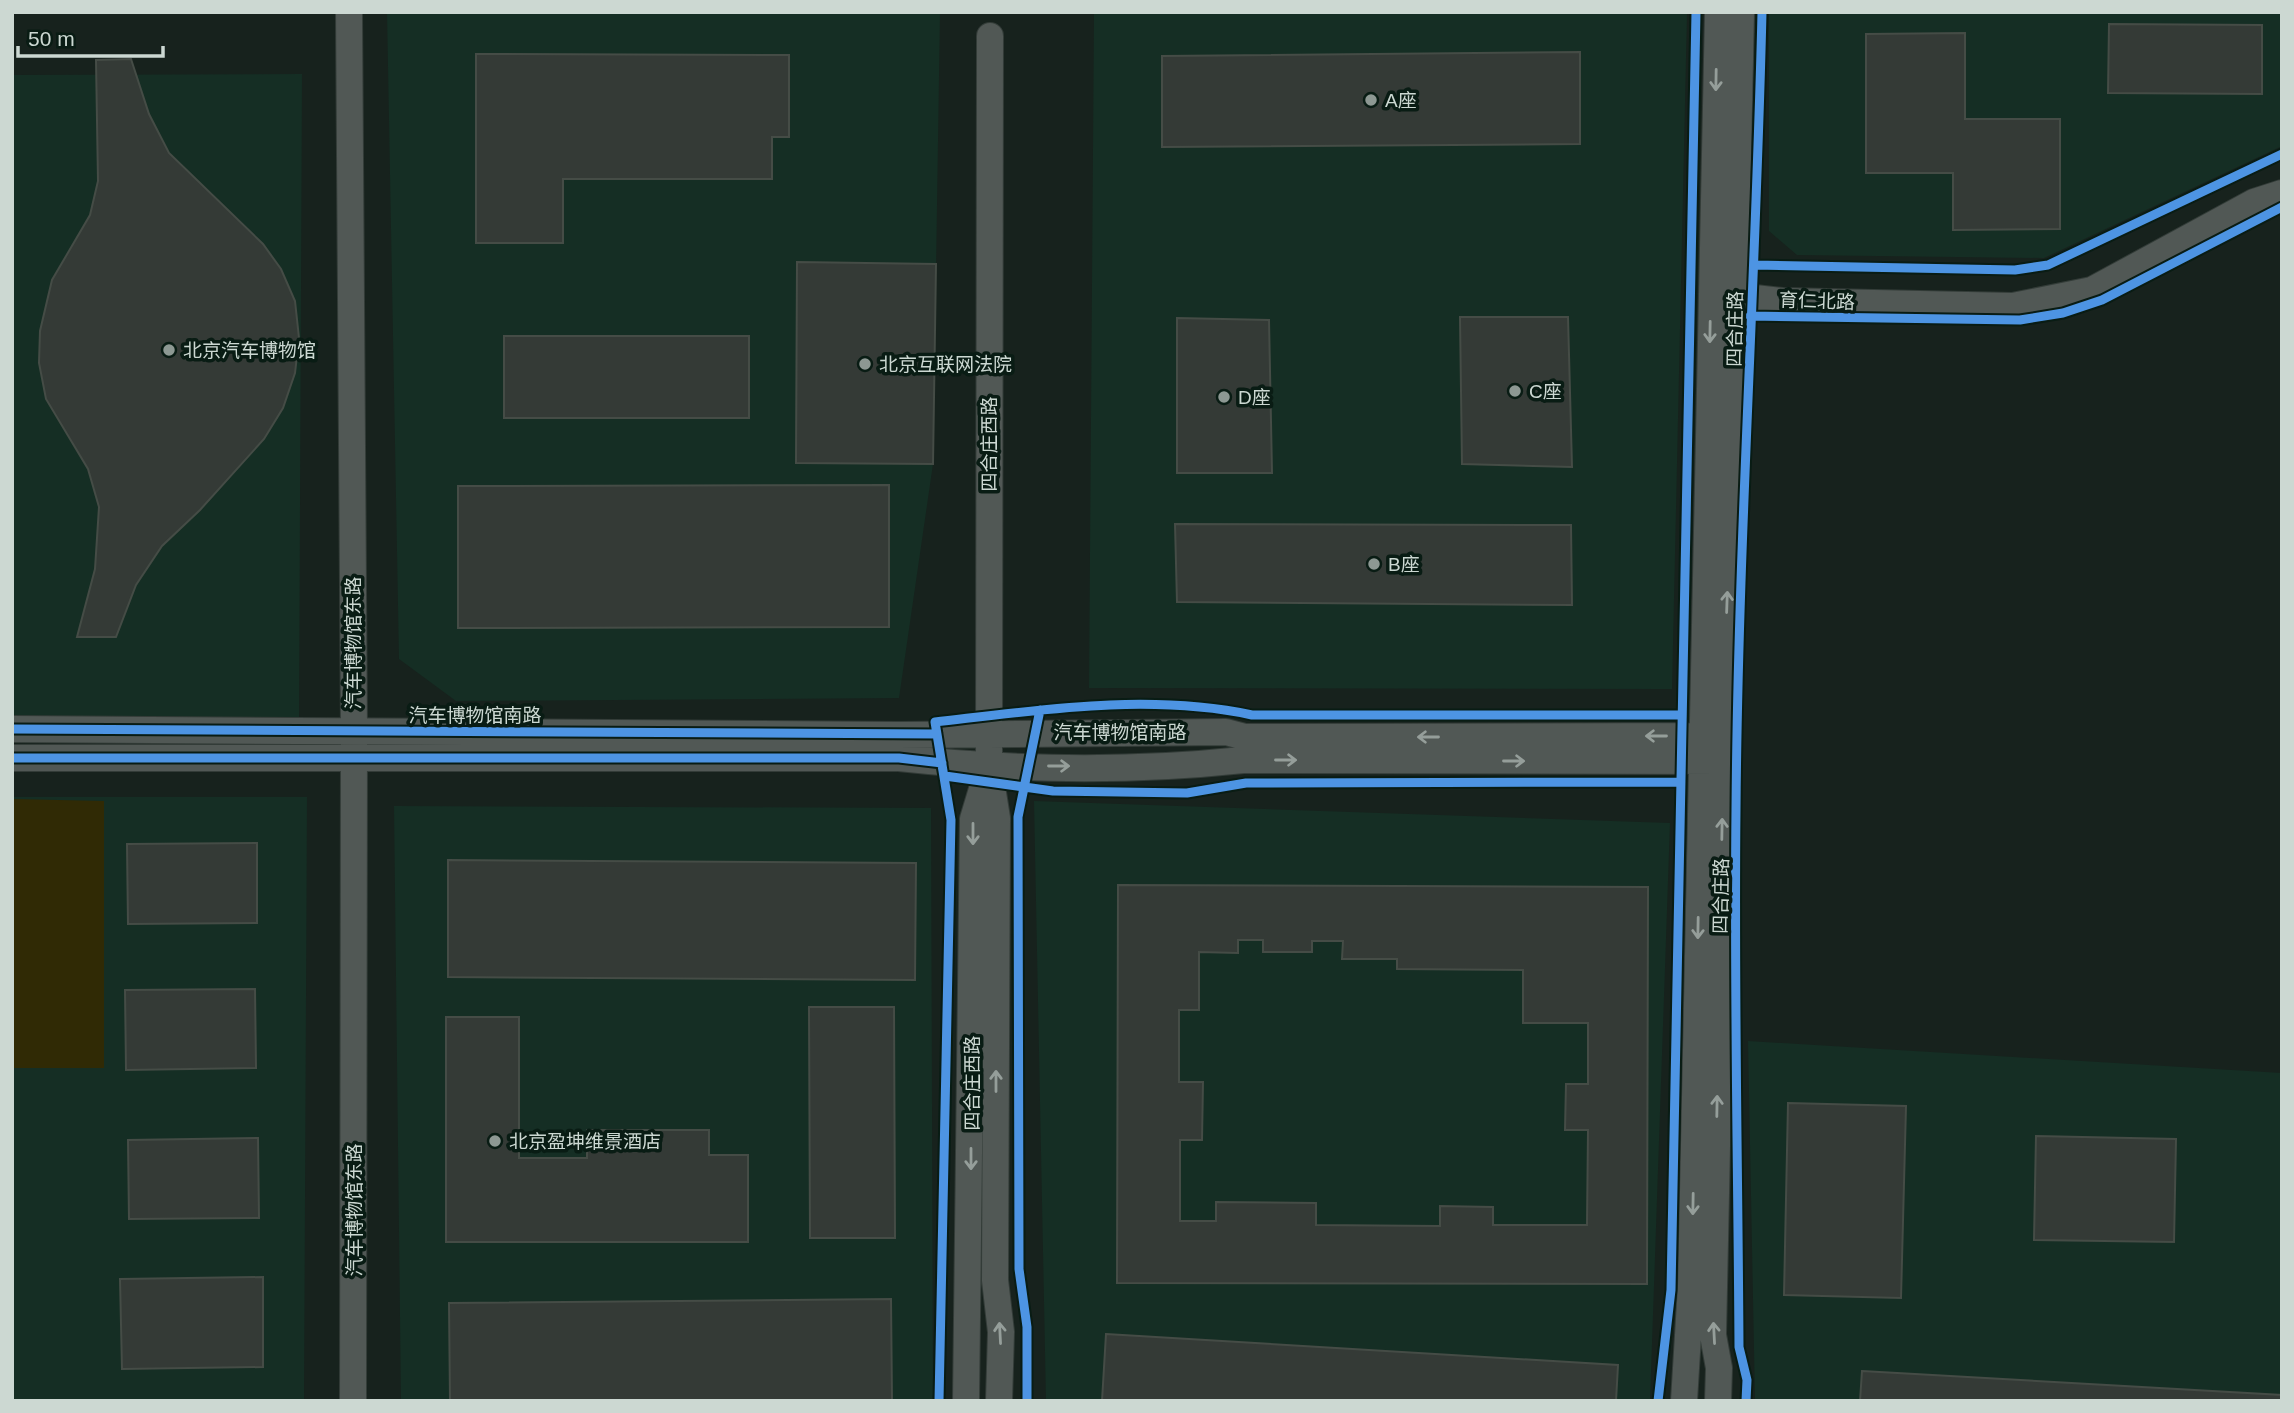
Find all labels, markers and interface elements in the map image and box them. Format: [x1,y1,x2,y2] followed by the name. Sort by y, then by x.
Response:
[18,14,163,58] scale bar
[28,27,75,50] text: 50 m
[1710,69,1723,92] one-way arrow
[1385,90,1417,111] place label: A座
[1363,92,1379,108] marker: A座
[1779,289,1855,313] street label: 育仁北路
[1724,291,1746,367] street label: 四合庄路
[1704,321,1717,344] one-way arrow
[183,340,316,361] place label: 北京汽车博物馆
[161,342,177,358] marker: 北京汽车博物馆
[879,354,1012,375] place label: 北京互联网法院
[857,356,873,372] marker: 北京互联网法院
[1529,381,1562,402] place label: C座
[1507,383,1523,399] marker: C座
[1238,387,1271,408] place label: D座
[1216,389,1232,405] marker: D座
[979,396,1000,492] street label: 四合庄西路
[1388,554,1420,575] place label: B座
[1366,556,1382,572] marker: B座
[343,576,364,710] street label: 汽车博物馆东路
[1721,590,1734,613] one-way arrow
[408,705,542,726] street label: 汽车博物馆南路
[1053,722,1187,743] street label: 汽车博物馆南路
[1644,729,1667,743] one-way arrow
[1417,730,1440,744] one-way arrow
[1274,753,1297,767] one-way arrow
[1502,754,1525,767] one-way arrow
[1047,759,1070,773] one-way arrow
[1716,818,1729,841] one-way arrow
[966,822,980,845] one-way arrow
[1710,858,1732,934] street label: 四合庄路
[1691,916,1705,939] one-way arrow
[962,1035,983,1131] street label: 四合庄西路
[989,1070,1003,1093] one-way arrow
[1711,1094,1724,1117] one-way arrow
[509,1131,661,1152] place label: 北京盈坤维景酒店
[487,1133,503,1149] marker: 北京盈坤维景酒店
[344,1143,365,1277] street label: 汽车博物馆东路
[964,1147,978,1170] one-way arrow
[1686,1192,1700,1215] one-way arrow
[993,1321,1006,1344] one-way arrow
[1708,1322,1721,1345] one-way arrow

